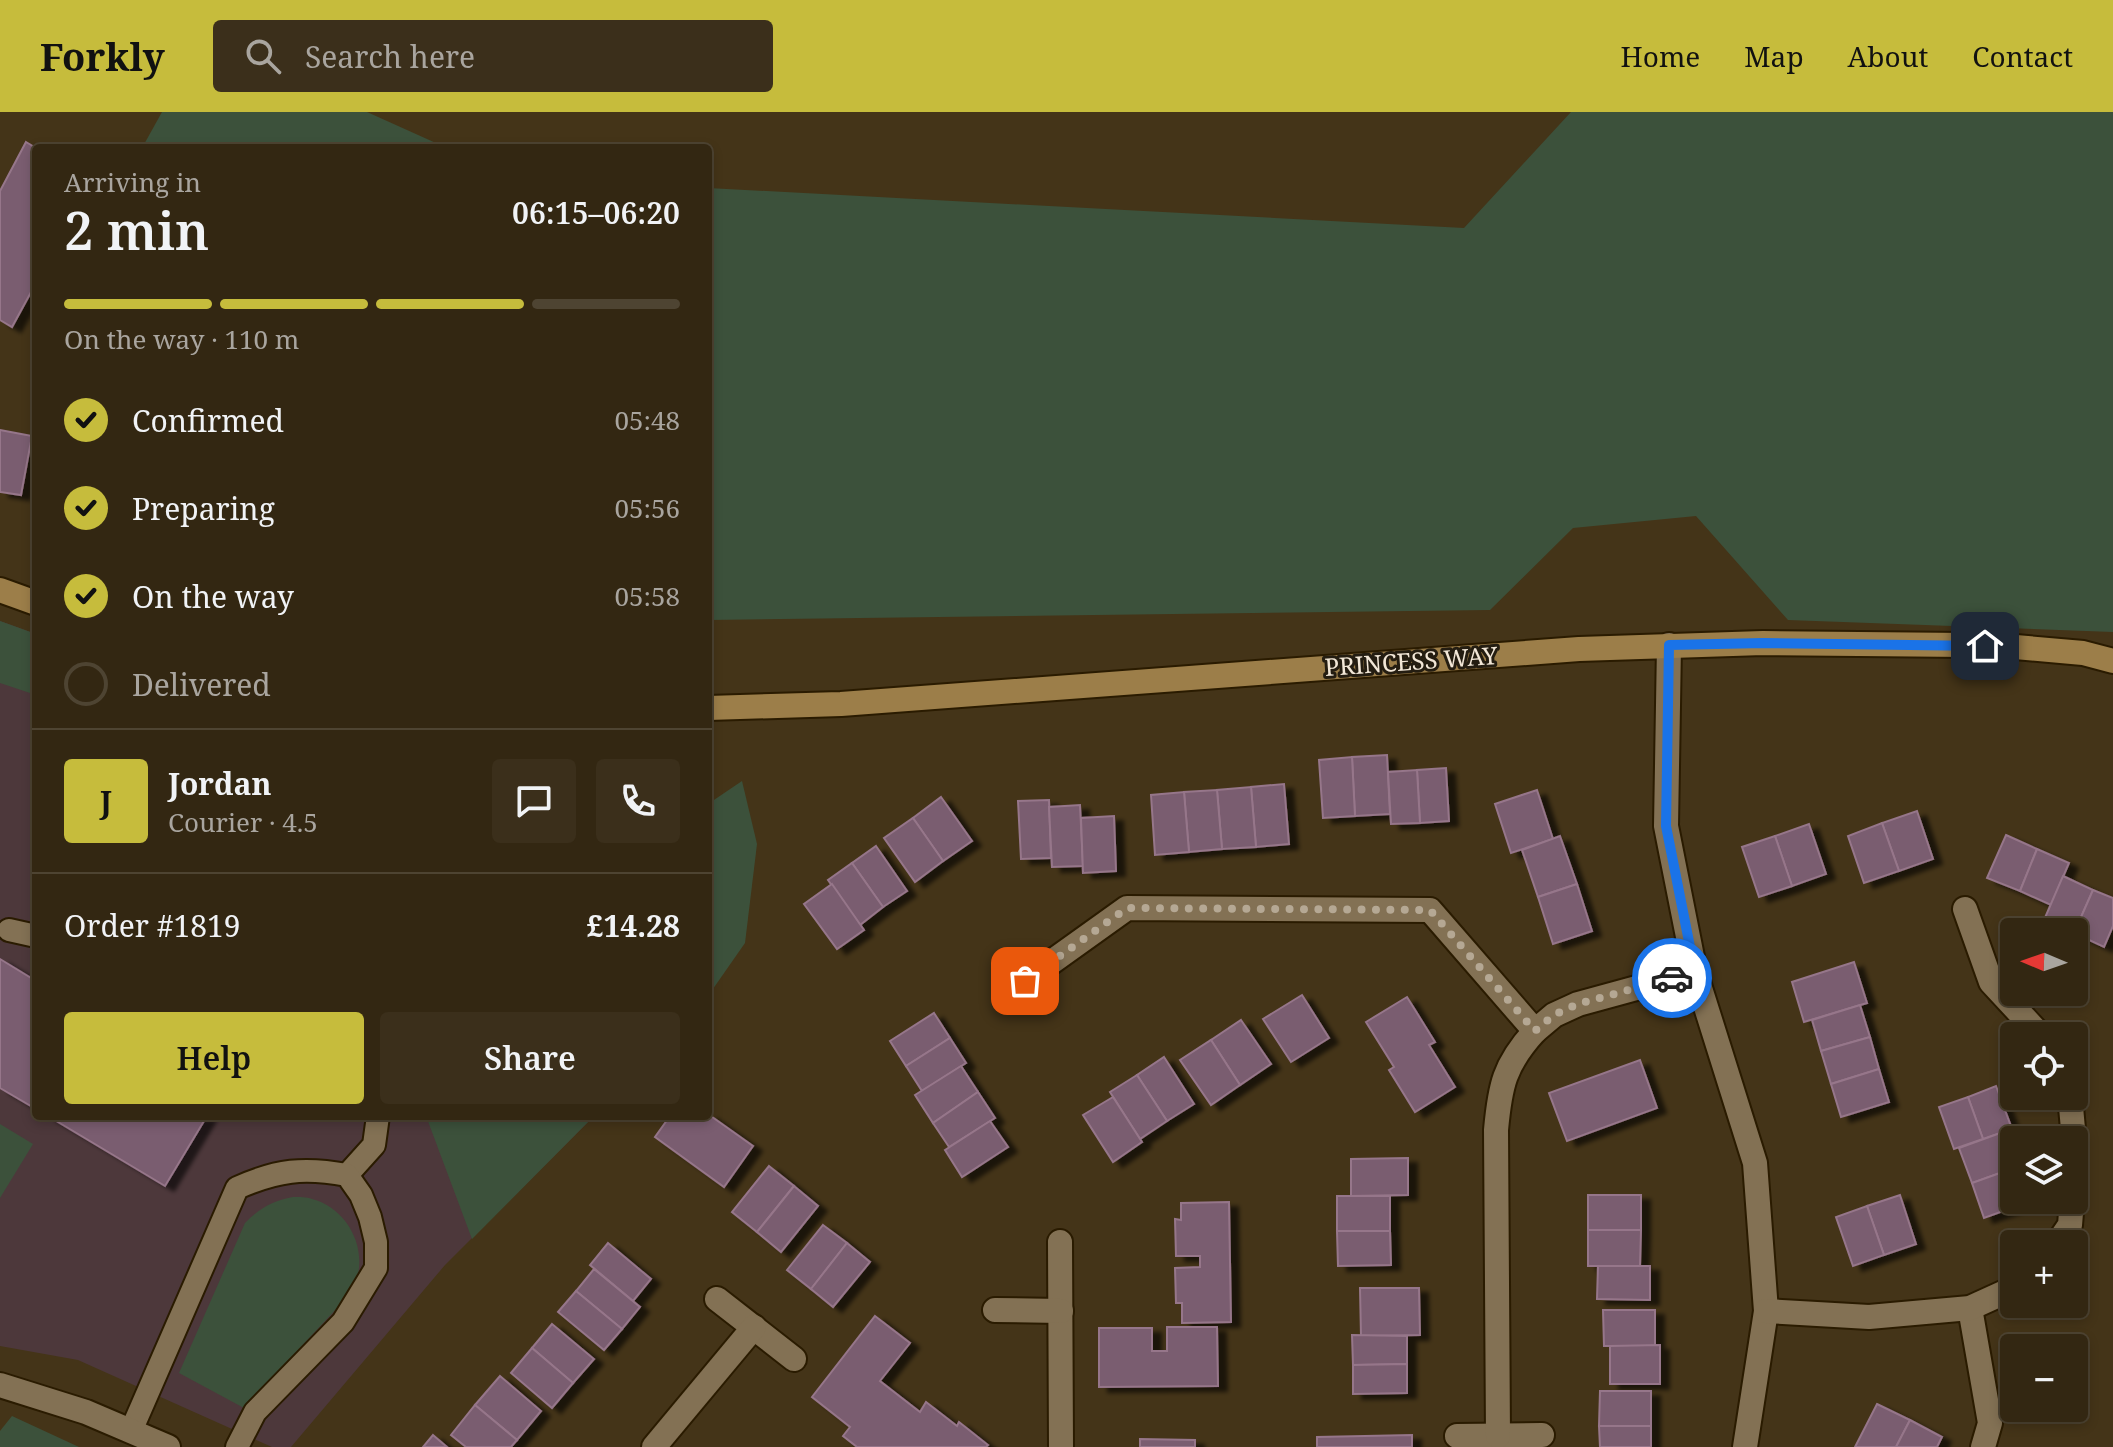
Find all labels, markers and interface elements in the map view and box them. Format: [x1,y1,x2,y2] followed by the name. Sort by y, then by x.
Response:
[213,20,773,92] search box
[40,30,165,82] text: Forkly
[241,34,285,78] icon: search
[305,36,475,77] text: Search here
[1621,37,1700,75] text: Home
[1744,37,1804,75] text: Map
[1848,37,1928,75] text: About
[1972,37,2073,75] text: Contact
[64,164,201,200] text: Arriving in
[512,192,680,233] text: 06:15–06:20
[64,194,209,265] text: 2 min
[64,321,299,357] text: On the way · 110 m
[64,398,108,442] icon: check
[132,400,284,441] text: Confirmed
[614,402,680,438] text: 05:48
[64,486,108,530] icon: check
[132,488,275,529] text: Preparing
[614,490,680,526] text: 05:56
[64,574,108,618] icon: check
[132,576,294,617] text: On the way
[614,578,680,614] text: 05:58
[1951,612,2019,680] pin
[1963,624,2007,668] icon: home
[1323,638,1499,683] street label: PRINCESS WAY
[132,664,271,705] text: Delivered
[492,759,576,843] button: chat
[596,759,680,843] button: phone
[168,763,271,804] text: Jordan
[100,781,112,822] text: J
[168,804,318,840] text: Courier · 4.5
[64,905,241,946] text: Order #1819
[587,905,680,946] text: £14.28
[2000,918,2088,1006] north arrow
[2000,918,2088,1422] map controls
[1632,938,1712,1018] courier
[991,947,1059,1015] pin
[1650,956,1694,1000] icon: car
[1003,959,1047,1003] icon: bag
[64,1012,364,1104] button: Help
[380,1012,680,1104] button: Share
[2000,1022,2088,1110] button: locate
[2000,1126,2088,1214] button: layers
[2000,1230,2088,1318] button: +
[2000,1334,2088,1422] button: −

